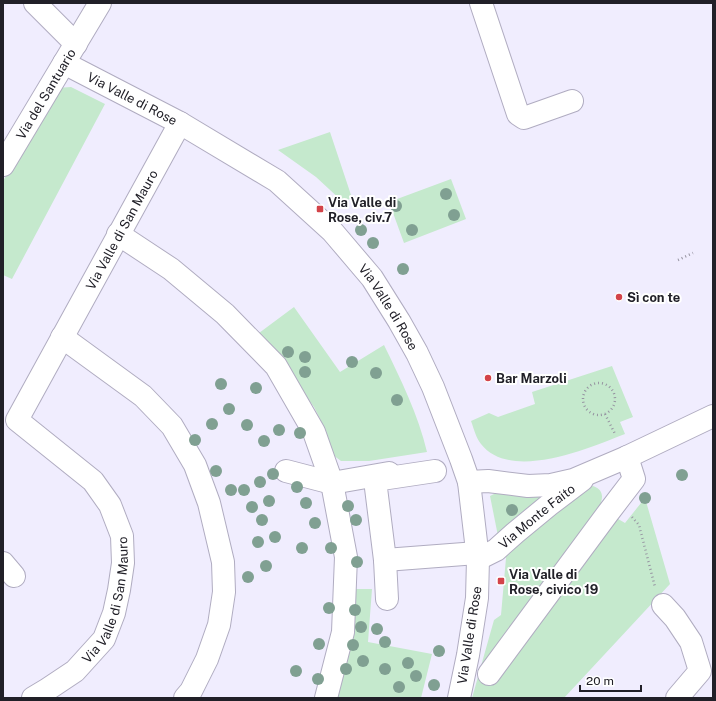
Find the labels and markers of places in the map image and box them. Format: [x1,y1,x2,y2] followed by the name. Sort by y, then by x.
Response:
[328,195,396,225] place label: Via Valle di Rose, civ.7
[315,204,325,214] marker: Via Valle di Rose, civ.7
[627,290,680,305] place label: Sì con te
[614,292,624,302] marker: Sì con te
[496,371,567,386] place label: Bar Marzoli
[483,373,493,383] marker: Bar Marzoli
[509,567,598,597] place label: Via Valle di Rose, civico 19
[496,576,506,586] marker: Via Valle di Rose, civico 19

